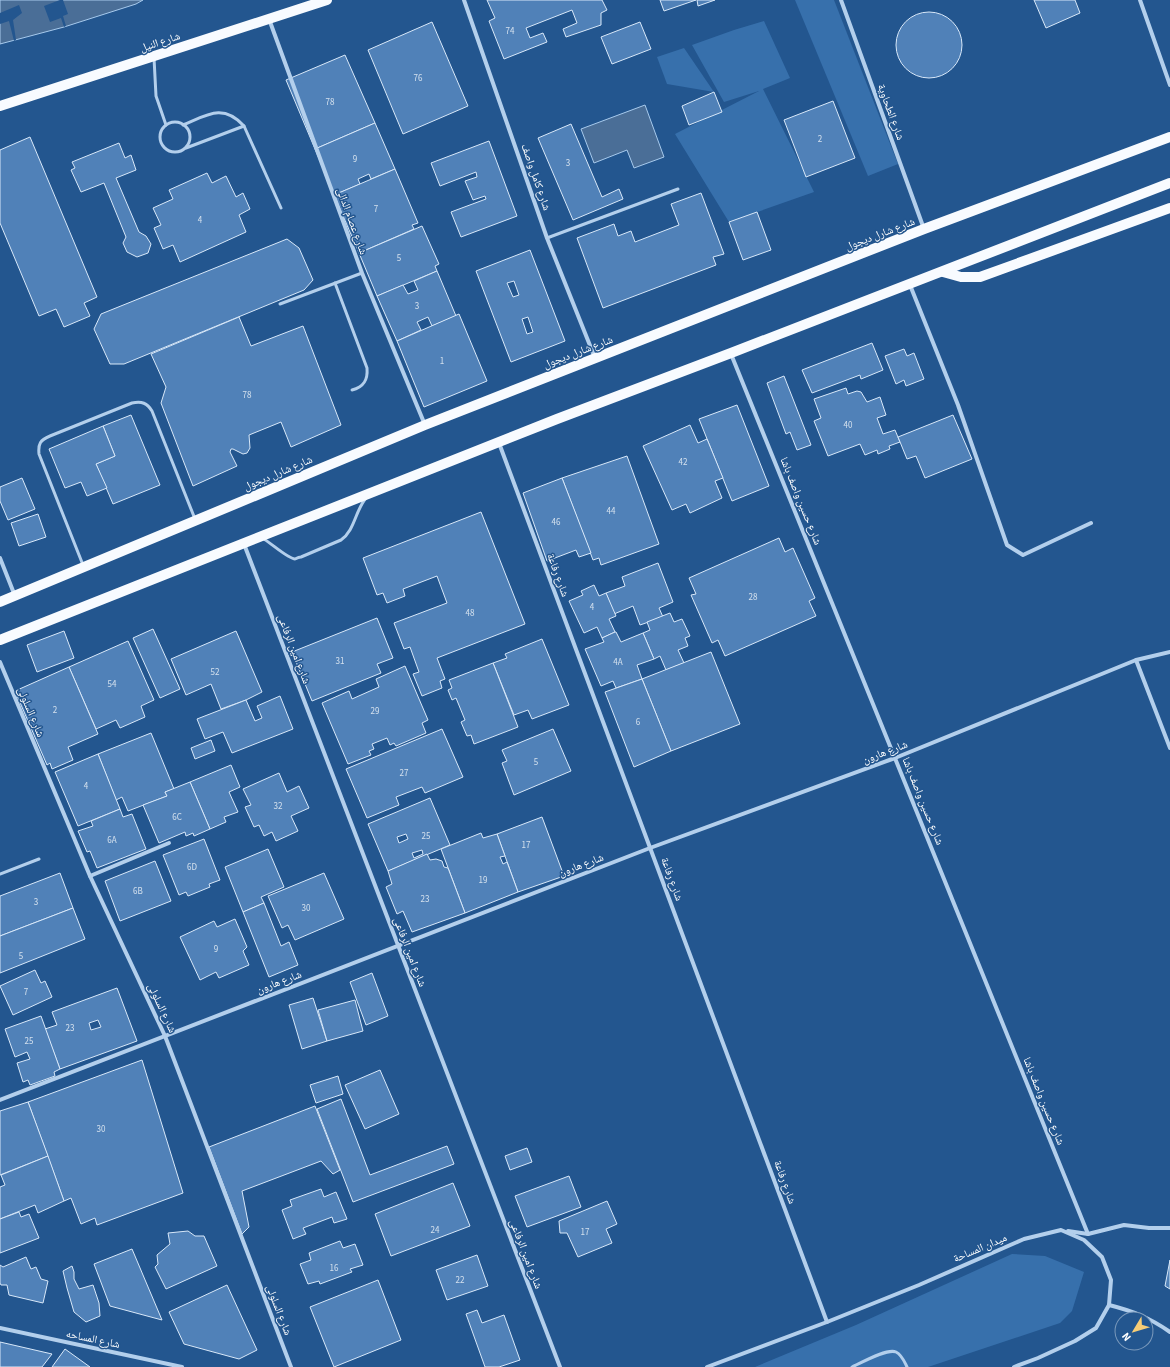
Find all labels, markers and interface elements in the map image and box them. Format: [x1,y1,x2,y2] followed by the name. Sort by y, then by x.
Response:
[506,25,515,38] house number: 74
[138,28,182,56] street label: شارع النيل
[414,72,423,85] house number: 76
[874,82,908,142] street label: شارع الطحاوية
[326,96,335,109] house number: 78
[818,133,823,146] house number: 2
[518,142,554,212] street label: شارع كامل واصف
[353,153,358,166] house number: 9
[566,157,571,170] house number: 3
[333,185,371,257] street label: شارع عصام الدالى
[374,203,379,216] house number: 7
[198,214,203,227] house number: 4
[843,214,917,254] street label: شارع شارل ديجول
[397,252,402,265] house number: 5
[415,300,420,313] house number: 3
[541,332,615,372] street label: شارع شارل ديجول
[440,355,444,368] house number: 1
[243,389,252,402] house number: 78
[844,419,853,432] house number: 40
[241,452,315,494] street label: شارع شارل ديجول
[777,455,825,547] street label: شارع حسين واصف باشا
[679,456,688,469] house number: 42
[607,505,616,518] house number: 44
[552,516,561,529] house number: 46
[543,551,573,599] street label: شارع رفاعة
[749,591,758,604] house number: 28
[590,601,595,614] house number: 4
[466,607,475,620] house number: 48
[274,612,314,686] street label: شارع امين الرفاعى
[336,655,344,668] house number: 31
[613,656,623,669] house number: 4A
[211,666,220,679] house number: 52
[108,678,117,691] house number: 54
[14,685,48,739] street label: شارع السلولى
[53,704,58,717] house number: 2
[371,705,380,718] house number: 29
[636,716,641,729] house number: 6
[860,737,910,767] street label: شارع هارون
[899,755,947,847] street label: شارع حسين واصف باشا
[534,756,539,769] house number: 5
[400,767,409,780] house number: 27
[84,780,89,793] house number: 4
[274,800,283,813] house number: 32
[172,811,182,824] house number: 6C
[422,830,431,843] house number: 25
[107,834,117,847] house number: 6A
[522,839,531,852] house number: 17
[556,850,606,880] street label: شارع هارون
[657,855,687,903] street label: شارع رفاعة
[187,861,197,874] house number: 6D
[479,874,488,887] house number: 19
[133,885,143,898] house number: 6B
[421,893,430,906] house number: 23
[34,896,39,909] house number: 3
[302,902,311,915] house number: 30
[390,915,430,989] street label: شارع امين الرفاعى
[214,943,219,956] house number: 9
[19,950,24,963] house number: 5
[254,967,304,997] street label: شارع هارون
[144,981,180,1035] street label: شارع السلولى
[24,986,29,999] house number: 7
[66,1022,75,1035] house number: 23
[25,1035,34,1048] house number: 25
[1020,1055,1068,1147] street label: شارع حسين واصف باشا
[97,1123,106,1136] house number: 30
[770,1158,800,1206] street label: شارع رفاعة
[506,1217,546,1291] street label: شارع امين الرفاعى
[431,1224,440,1237] house number: 24
[581,1226,590,1239] house number: 17
[951,1230,1009,1266] street label: ميدان المساحة
[330,1262,339,1275] house number: 16
[456,1274,465,1287] house number: 22
[262,1283,296,1337] street label: شارع السلولى
[1114,1311,1154,1351] north arrow
[65,1326,121,1352] street label: شارع المساحه
[1118,1329,1135,1344] text: N

